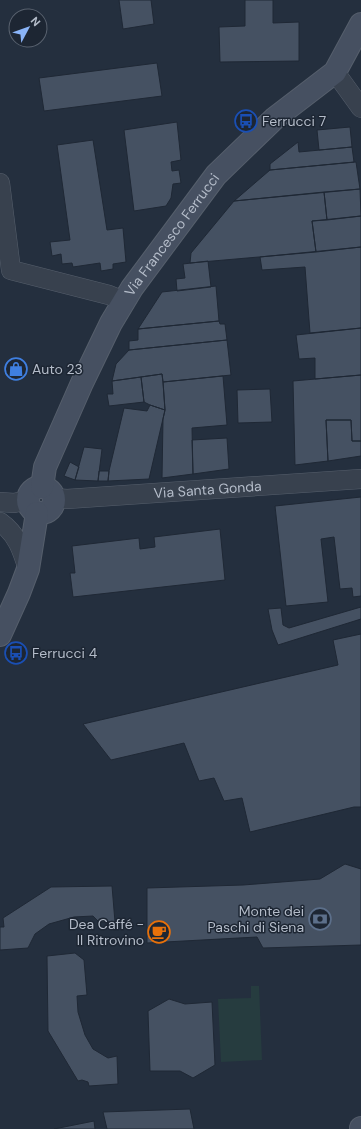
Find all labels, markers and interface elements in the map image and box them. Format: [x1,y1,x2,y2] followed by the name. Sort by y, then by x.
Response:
[8,8,48,48] north arrow
[28,14,43,29] text: N
[233,108,259,134] bus stop icon: Ferrucci 7
[262,112,326,130] place label: Ferrucci 7
[120,170,223,299] street label: Via Francesco Ferrucci
[3,356,29,382] shop icon: Auto 23
[32,360,83,378] place label: Auto 23
[153,477,262,502] street label: Via Santa Gonda
[3,640,29,666] bus stop icon: Ferrucci 4
[32,644,98,662] place label: Ferrucci 4
[207,902,304,936] place label: Monte dei Paschi di Siena
[307,906,333,932] bank icon: Monte dei Paschi di Siena
[69,915,144,949] place label: Dea Caffé - Il Ritrovino
[146,919,172,945] cafe icon: Dea Caffé - Il Ritrovino

